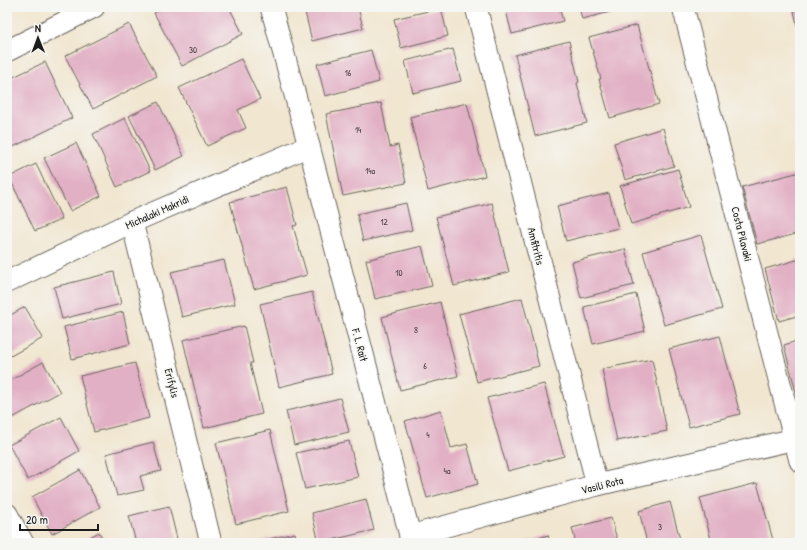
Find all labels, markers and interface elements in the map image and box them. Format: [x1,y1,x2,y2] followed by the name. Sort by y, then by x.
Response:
[18,18,58,58] north arrow
[35,21,41,35] text: N
[189,44,197,56] house number: 30
[345,67,352,79] house number: 16
[355,124,362,136] house number: 14
[365,165,376,177] house number: 14a
[123,192,191,232] street label: Michalaki Makridi
[728,205,756,263] street label: Costa Pilavaki
[380,216,389,228] house number: 12
[525,226,547,266] street label: Amfitritis
[395,267,403,279] house number: 10
[414,324,418,336] house number: 8
[349,326,371,363] street label: F. L. Rait
[423,360,427,372] house number: 6
[162,367,182,399] street label: Erifylis
[426,429,430,441] house number: 4
[444,465,451,477] house number: 4a
[580,473,625,497] street label: Vasili Rota
[20,506,98,532] scale bar
[26,511,48,528] text: 20 m
[658,521,662,533] house number: 3

